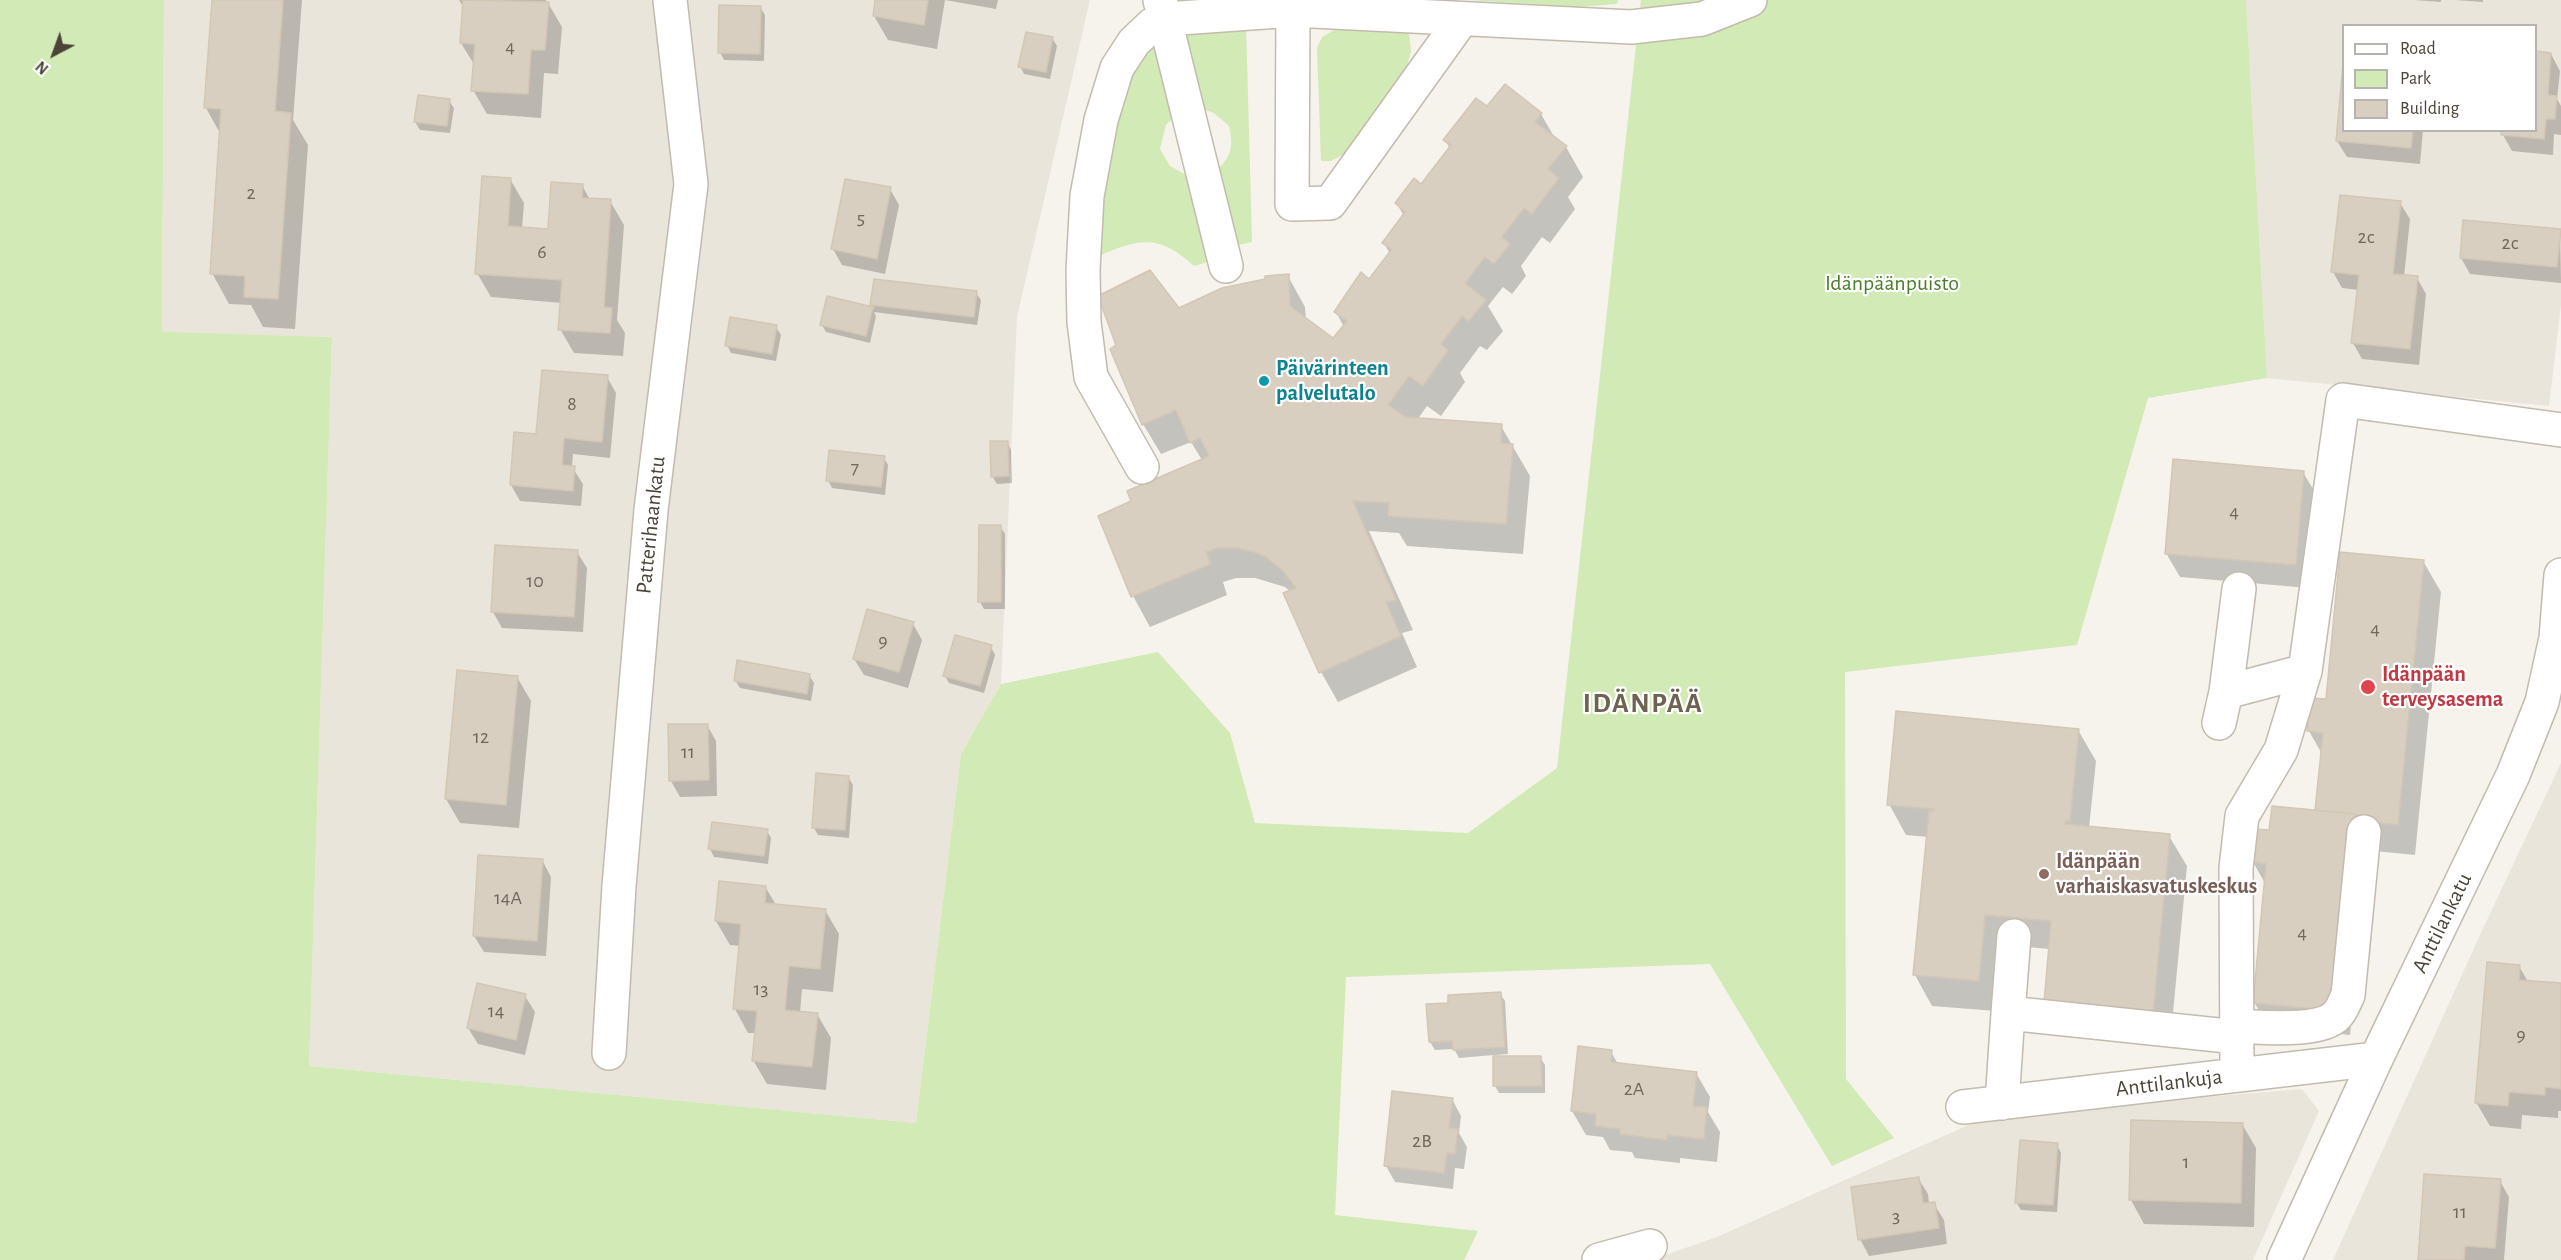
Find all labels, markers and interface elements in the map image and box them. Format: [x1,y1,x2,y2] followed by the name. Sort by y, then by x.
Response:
[24,24,84,84] north arrow
[2342,24,2537,132] legend
[505,35,515,59] house number: 4
[2400,40,2436,58] text: Road
[33,58,52,77] text: N
[2400,70,2431,88] text: Park
[2400,100,2459,118] text: Building
[246,181,256,205] house number: 2
[857,206,865,230] house number: 5
[2358,225,2374,249] house number: 2c
[2502,231,2518,255] house number: 2c
[537,240,547,264] house number: 6
[1825,270,1959,296] park label: Idänpäänpuisto
[1276,355,1389,406] place label: Päivärinteen palvelutalo
[1257,374,1271,388] marker: Päivärinteen palvelutalo
[567,392,577,416] house number: 8
[631,455,671,595] street label: Patterihaankatu
[851,456,859,480] house number: 7
[2229,500,2239,524] house number: 4
[526,569,544,593] house number: 10
[2370,617,2380,641] house number: 4
[878,629,888,653] house number: 9
[2382,661,2503,712] place label: Idänpään terveysasema
[2359,678,2377,696] marker: Idänpään terveysasema
[1583,687,1703,721] district label: IDÄNPÄÄ
[473,725,489,749] house number: 12
[681,740,695,764] house number: 11
[2056,848,2257,900] place label: Idänpään varhaiskasvatuskeskus
[2037,867,2051,881] marker: Idänpään varhaiskasvatuskeskus
[2406,869,2478,977] street label: Anttilankatu
[494,886,522,910] house number: 14A
[2297,921,2307,945] house number: 4
[753,977,769,1001] house number: 13
[488,999,504,1023] house number: 14
[2516,1023,2526,1047] house number: 9
[2114,1063,2224,1103] street label: Anttilankuja
[1624,1077,1644,1101] house number: 2A
[1412,1129,1432,1153] house number: 2B
[2183,1150,2189,1174] house number: 1
[2453,1200,2467,1224] house number: 11
[1892,1204,1900,1228] house number: 3

